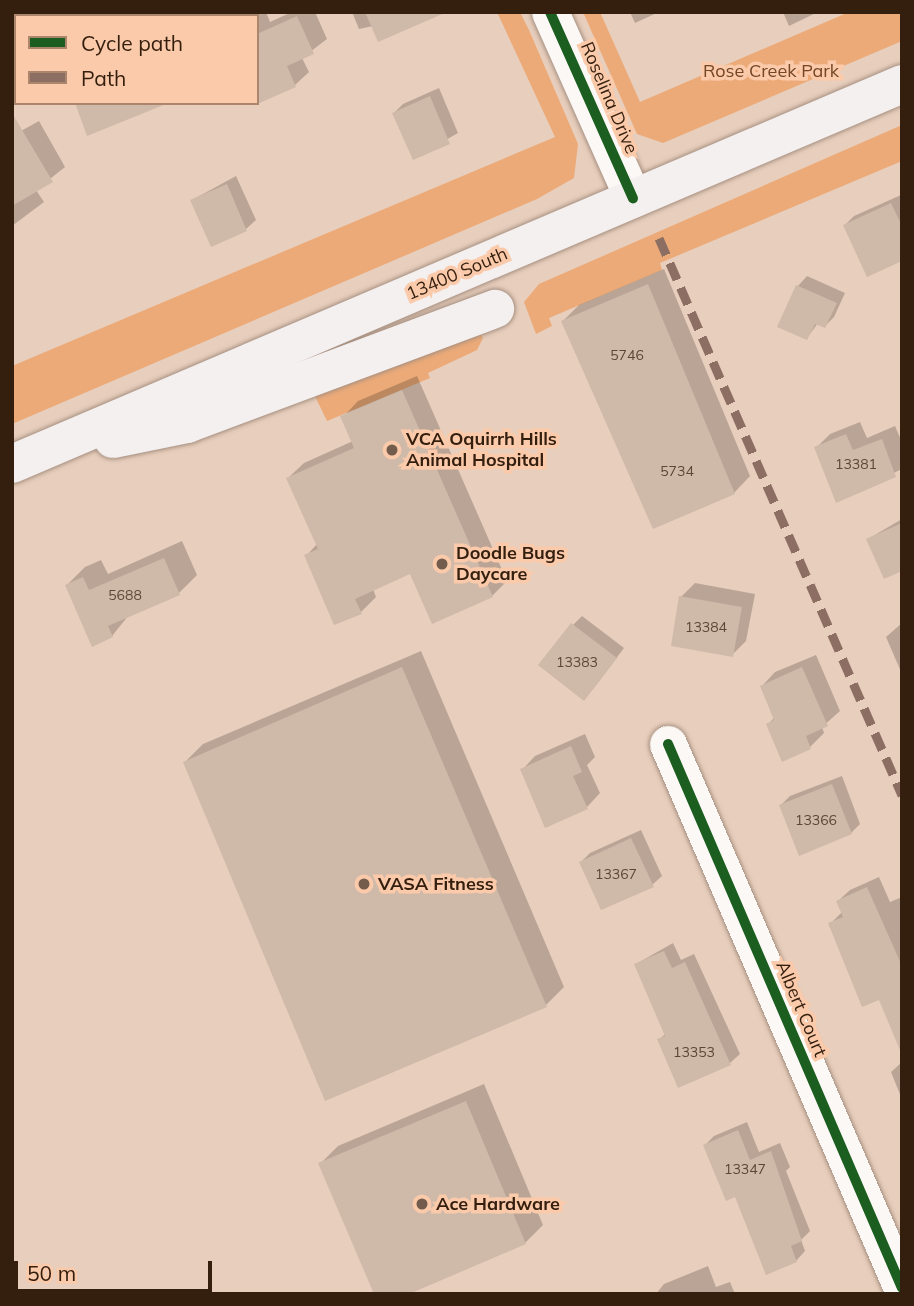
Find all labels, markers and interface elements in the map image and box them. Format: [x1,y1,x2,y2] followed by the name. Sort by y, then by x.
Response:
[14,14,259,105] legend
[81,30,183,56] text: Cycle path
[576,39,642,157] street label: Roselina Drive
[703,60,839,82] park label: Rose Creek Park
[81,65,126,91] text: Path
[403,243,511,305] street label: 13400 South
[610,347,644,363] house number: 5746
[406,429,557,472] place label: VCA Oquirrh Hills Animal Hospital
[384,442,400,458] marker: VCA Oquirrh Hills Animal Hospital
[835,456,877,472] house number: 13381
[660,463,694,479] house number: 5734
[456,543,565,586] place label: Doodle Bugs Daycare
[434,556,450,572] marker: Doodle Bugs Daycare
[108,587,142,603] house number: 5688
[685,619,727,635] house number: 13384
[556,654,598,670] house number: 13383
[795,812,837,828] house number: 13366
[595,866,637,882] house number: 13367
[378,873,494,895] place label: VASA Fitness
[356,876,372,892] marker: VASA Fitness
[771,958,831,1060] street label: Albert Court
[673,1044,715,1060] house number: 13353
[724,1161,766,1177] house number: 13347
[436,1193,560,1215] place label: Ace Hardware
[414,1196,430,1212] marker: Ace Hardware
[18,1246,215,1290] scale bar
[27,1260,76,1286] text: 50 m

